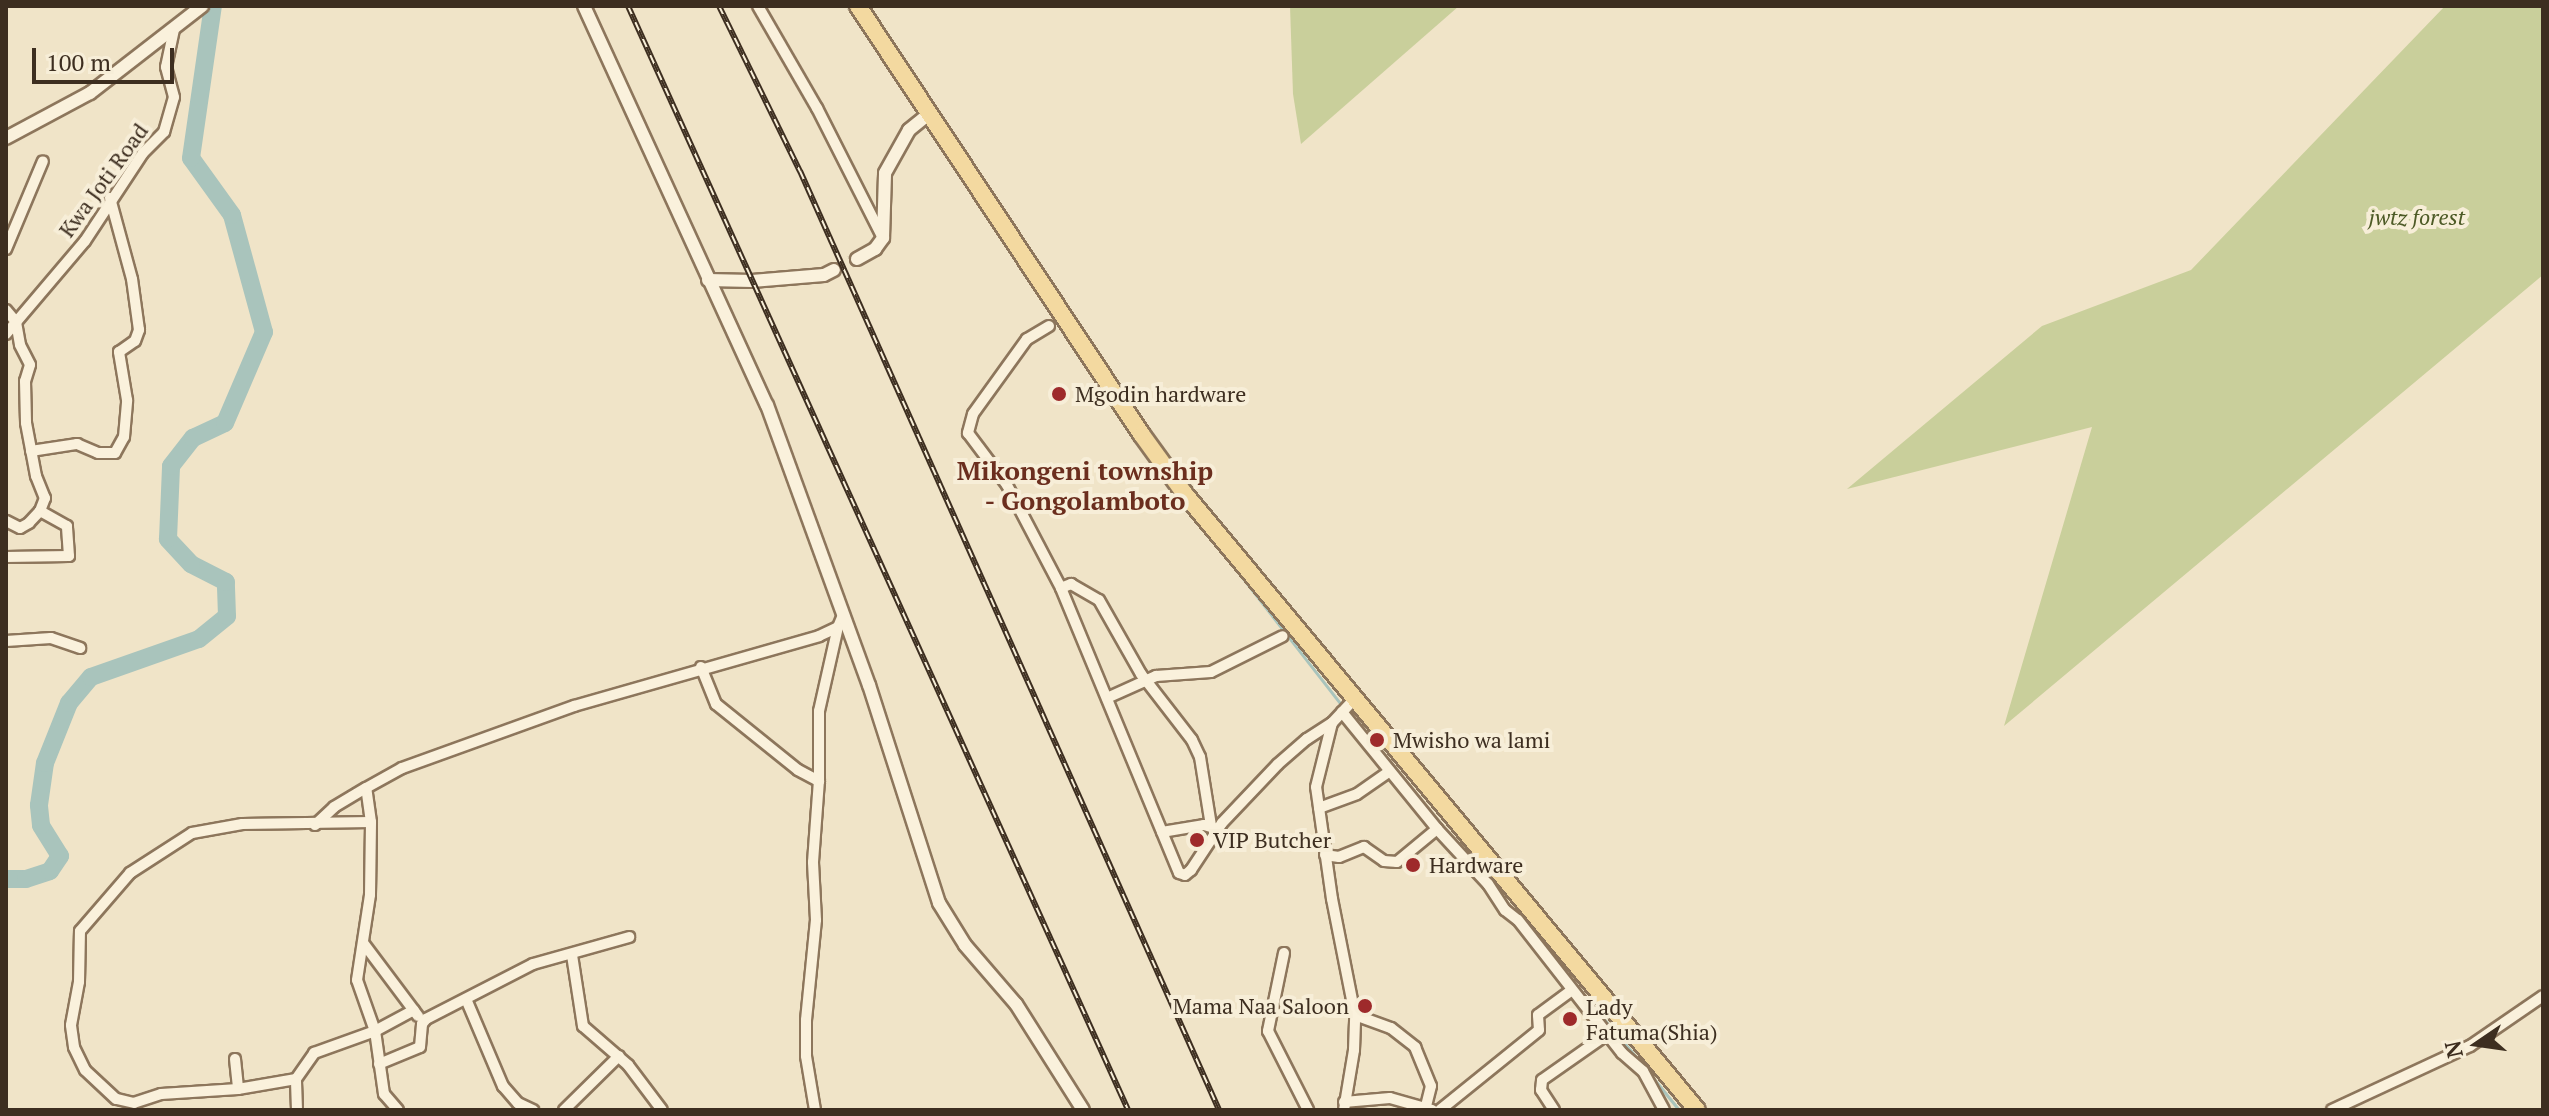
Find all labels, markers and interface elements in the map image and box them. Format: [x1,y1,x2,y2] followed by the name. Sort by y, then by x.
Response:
[36,32,178,82] scale bar
[46,46,111,78] text: 100 m
[53,118,153,242] street label: Kwa Joti Road
[2369,204,2465,230] park label: jwtz forest
[1075,381,1246,407] place label: Mgodin hardware
[1050,385,1068,403] marker: Mgodin hardware
[957,455,1213,516] district label: Mikongeni township - Gongolamboto
[1393,727,1550,753] place label: Mwisho wa lami
[1368,731,1386,749] marker: Mwisho wa lami
[1213,827,1331,853] place label: VIP Butcher
[1188,831,1206,849] marker: VIP Butcher
[1429,852,1523,878] place label: Hardware
[1404,856,1422,874] marker: Hardware
[1173,993,1349,1019] place label: Mama Naa Saloon
[1586,993,1717,1044] place label: Lady Fatuma(Shia)
[1356,997,1374,1015] marker: Mama Naa Saloon
[2437,1004,2517,1084] north arrow
[1561,1010,1579,1028] marker: Lady Fatuma(Shia)
[2437,1038,2469,1061] text: N

